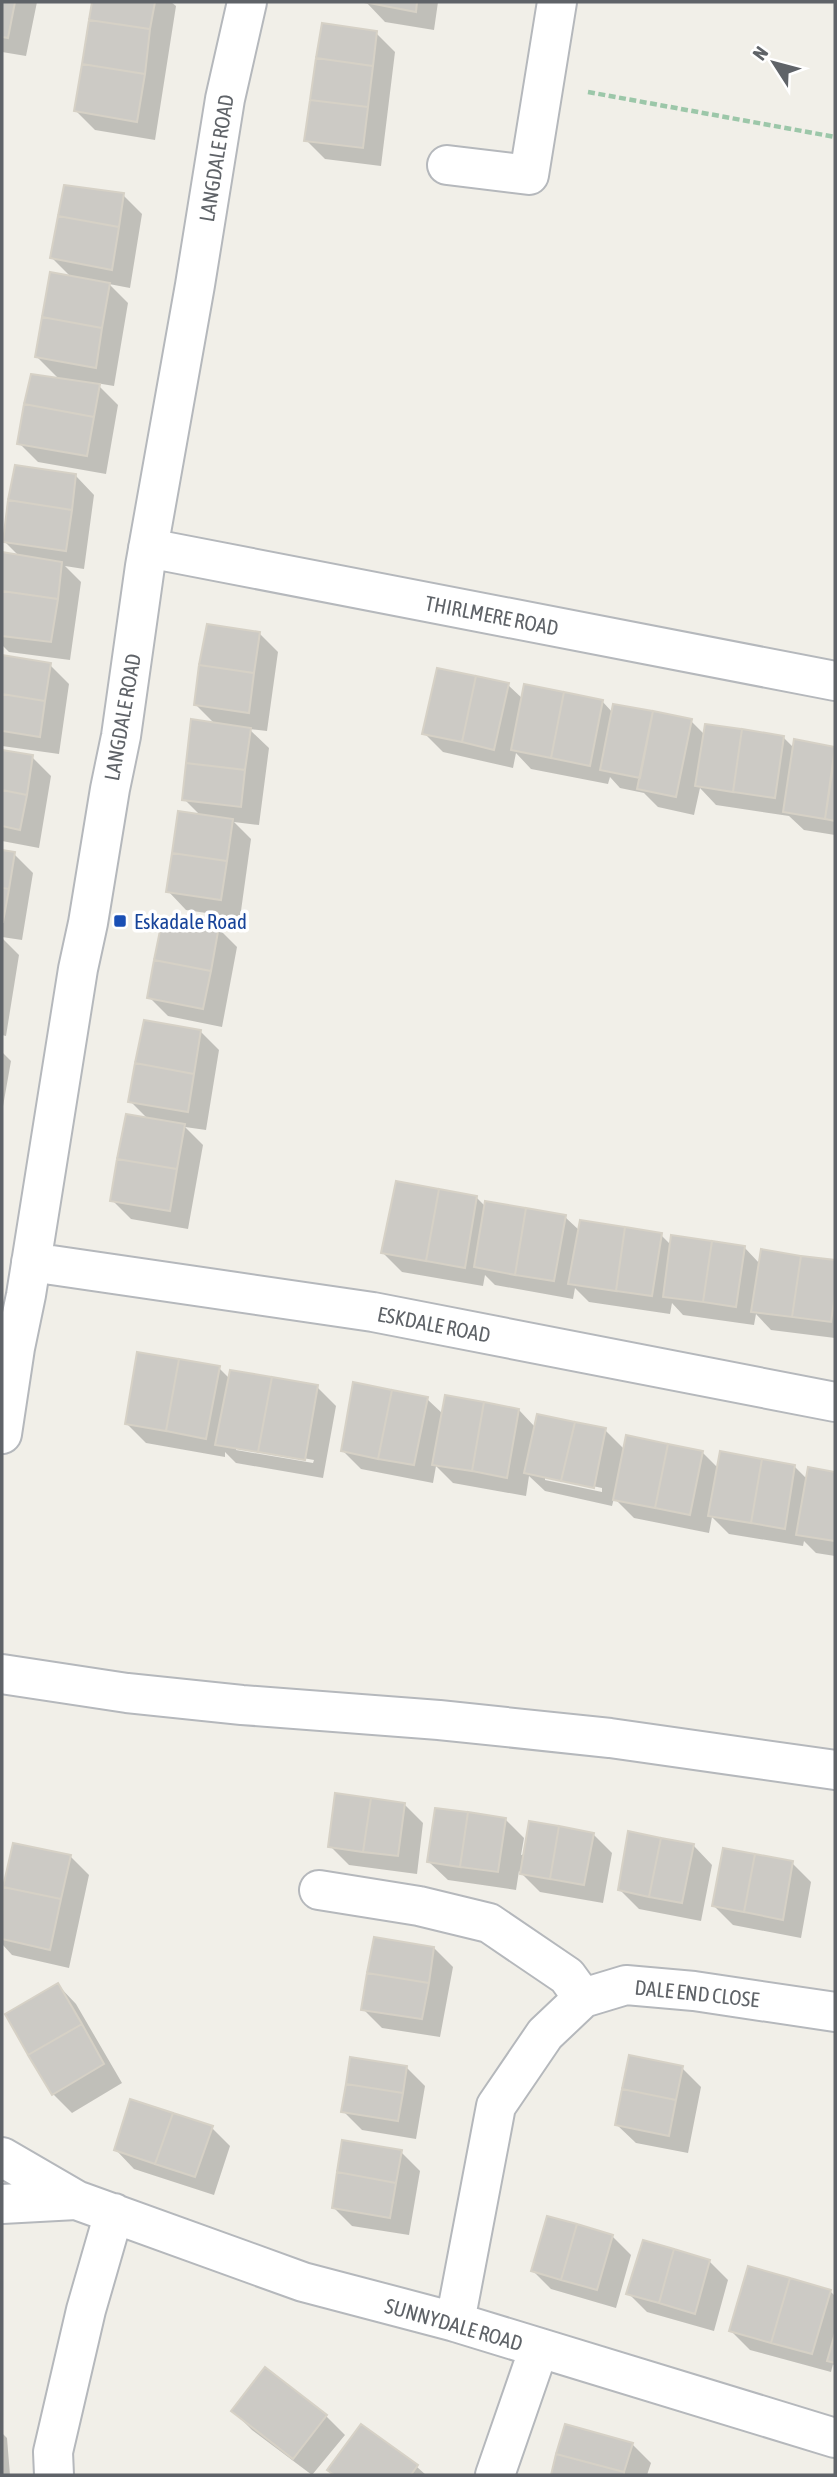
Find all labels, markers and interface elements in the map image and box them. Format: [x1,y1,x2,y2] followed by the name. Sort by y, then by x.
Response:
[739,28,809,98] north arrow
[748,42,772,64] text: N
[194,93,238,223] street label: LANGDALE ROAD
[423,590,561,640] street label: THIRLMERE ROAD
[99,652,145,782] street label: LANGDALE ROAD
[134,909,247,933] place label: Eskadale Road
[112,913,128,929] marker: Eskadale Road
[375,1301,493,1347] street label: ESKDALE ROAD
[634,1975,761,2011] street label: DALE END CLOSE
[382,2293,526,2355] street label: SUNNYDALE ROAD

